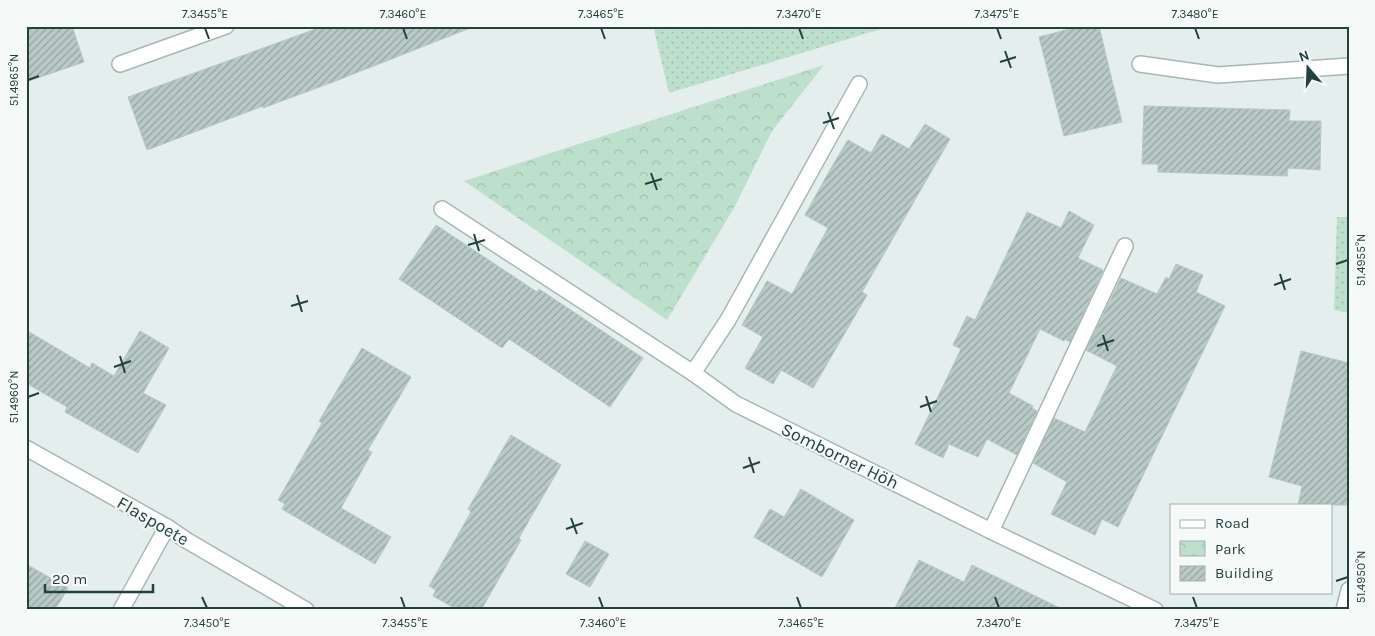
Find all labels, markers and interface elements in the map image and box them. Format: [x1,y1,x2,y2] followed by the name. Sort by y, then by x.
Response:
[182,7,228,21] text: 7.3455°E
[380,7,426,21] text: 7.3460°E
[578,7,624,21] text: 7.3465°E
[776,7,822,21] text: 7.3470°E
[975,7,1019,21] text: 7.3475°E
[1172,7,1218,21] text: 7.3480°E
[1282,42,1332,92] north arrow
[1296,47,1311,66] text: N
[7,54,21,106] text: 51.4965°N
[1354,234,1368,286] text: 51.4955°N
[7,371,21,423] text: 51.4960°N
[778,418,902,494] street label: Somborner Höh
[113,492,193,550] street label: Flaspoete
[1170,504,1332,594] legend
[1215,514,1250,532] text: Road
[1215,540,1245,558] text: Park
[1354,551,1368,603] text: 51.4950°N
[45,561,152,593] scale bar
[1215,564,1273,582] text: Building
[52,570,87,588] text: 20 m
[184,616,230,630] text: 7.3450°E
[382,616,428,630] text: 7.3455°E
[580,616,626,630] text: 7.3460°E
[778,616,824,630] text: 7.3465°E
[976,616,1022,630] text: 7.3470°E
[1175,616,1219,630] text: 7.3475°E

